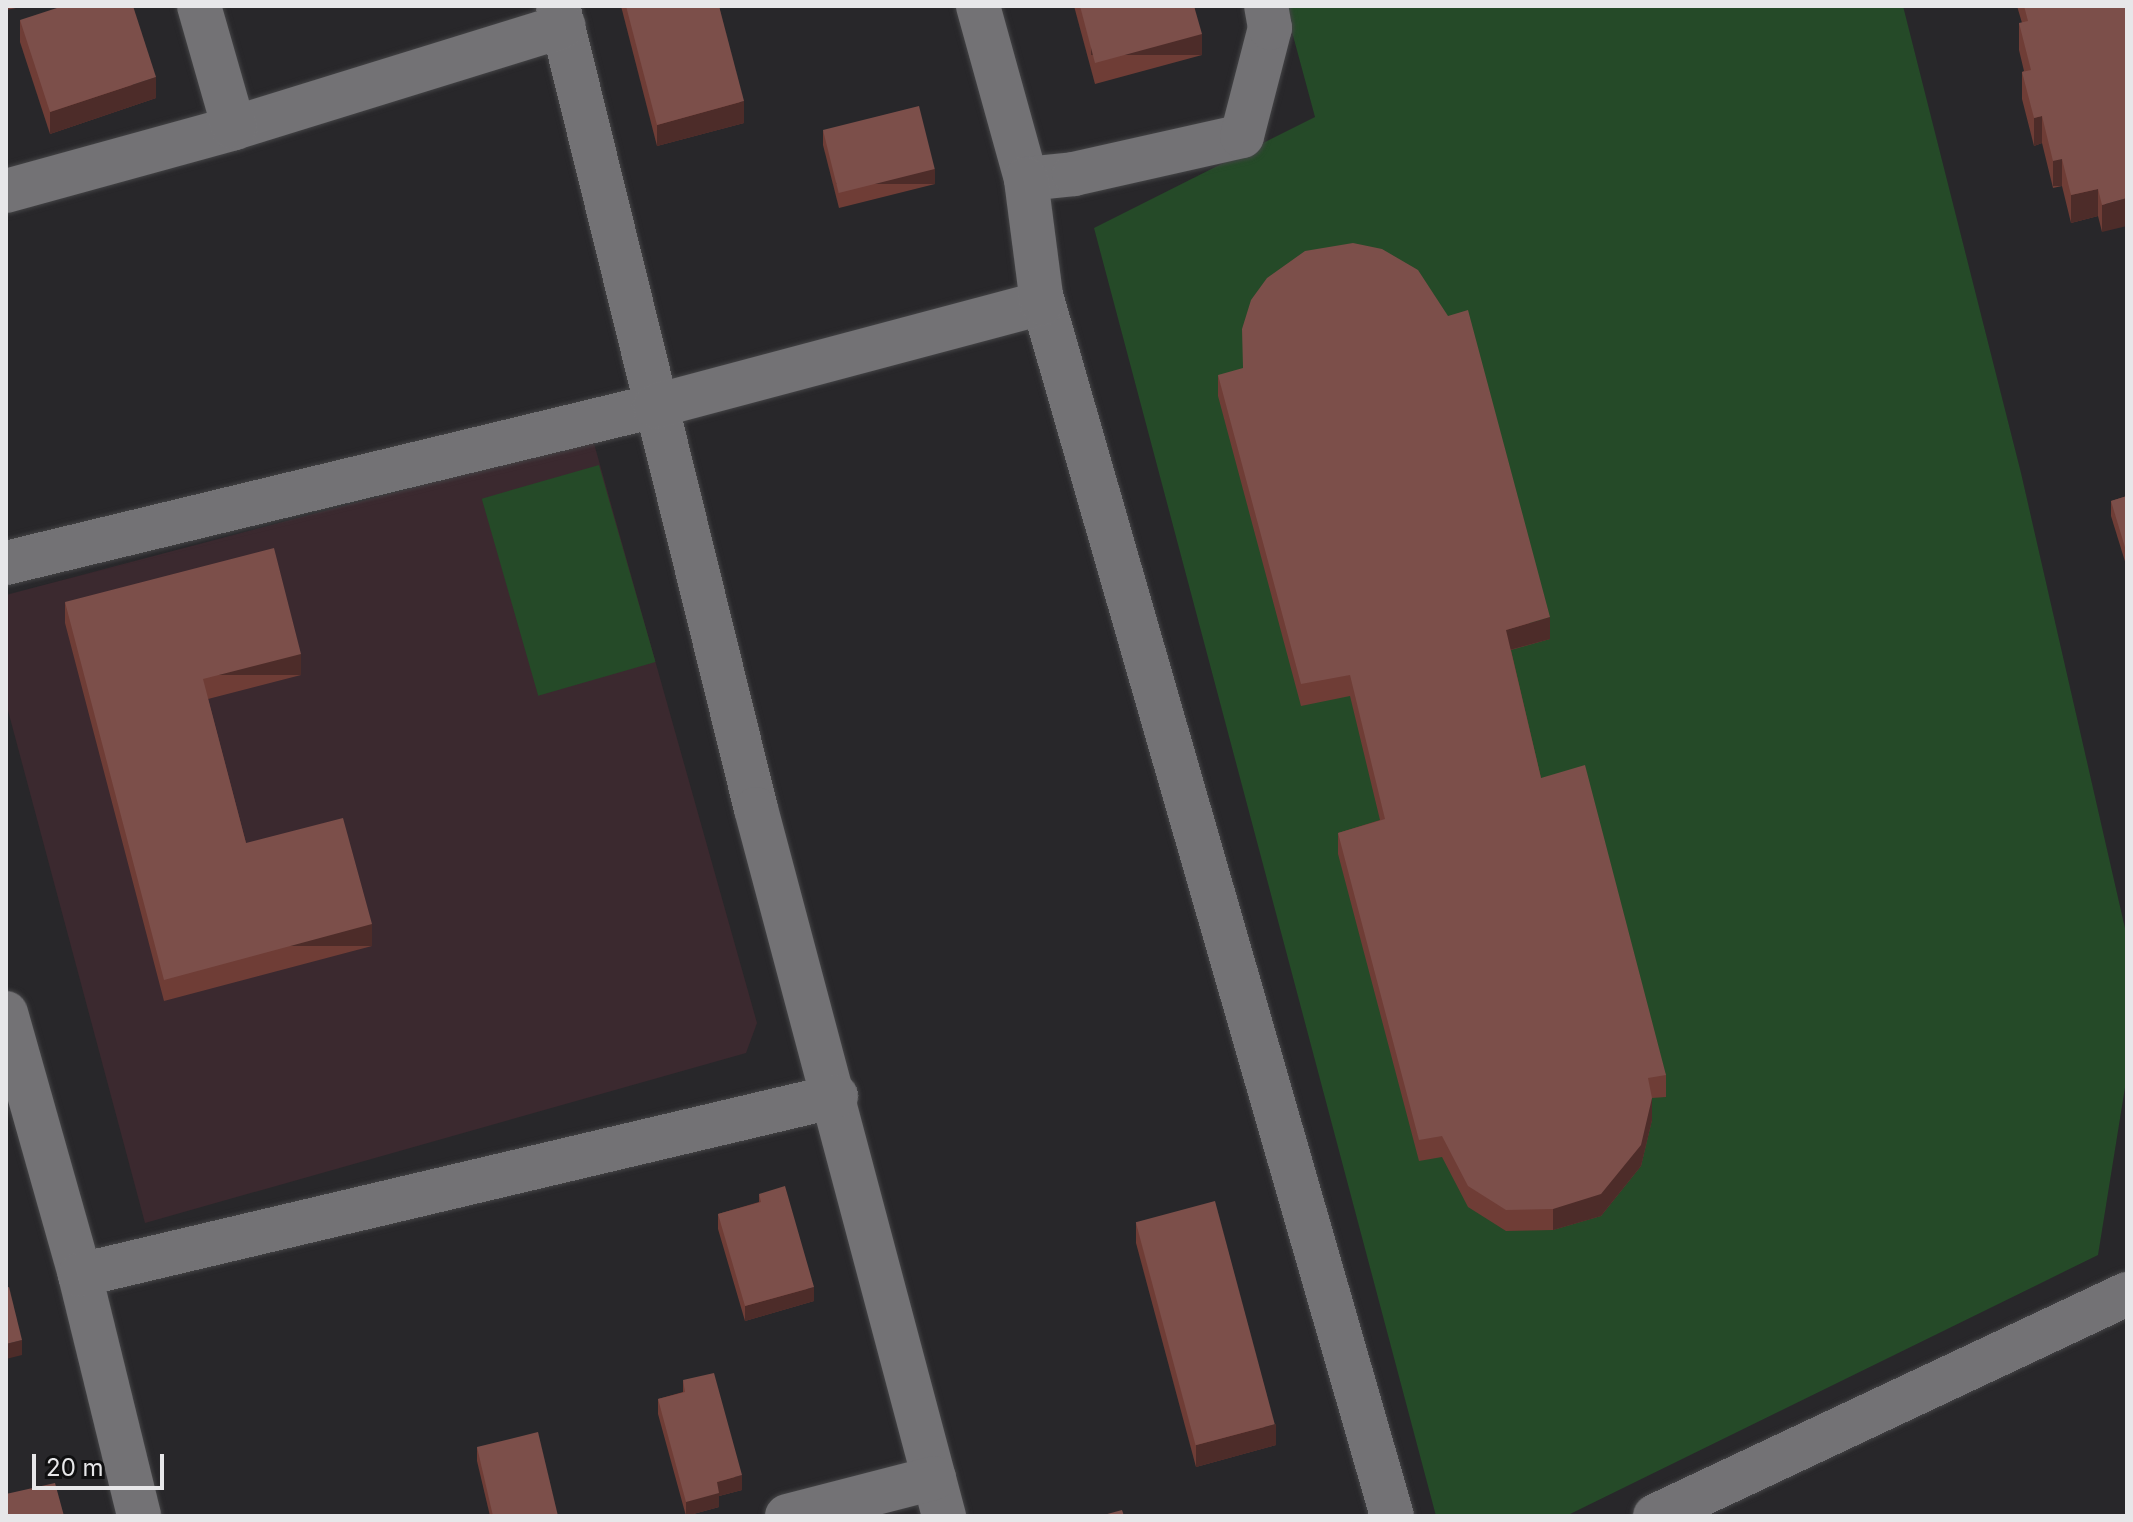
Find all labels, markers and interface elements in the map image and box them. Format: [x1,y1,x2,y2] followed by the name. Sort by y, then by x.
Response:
[36,1438,168,1488] scale bar
[46,1453,104,1482] text: 20 m

